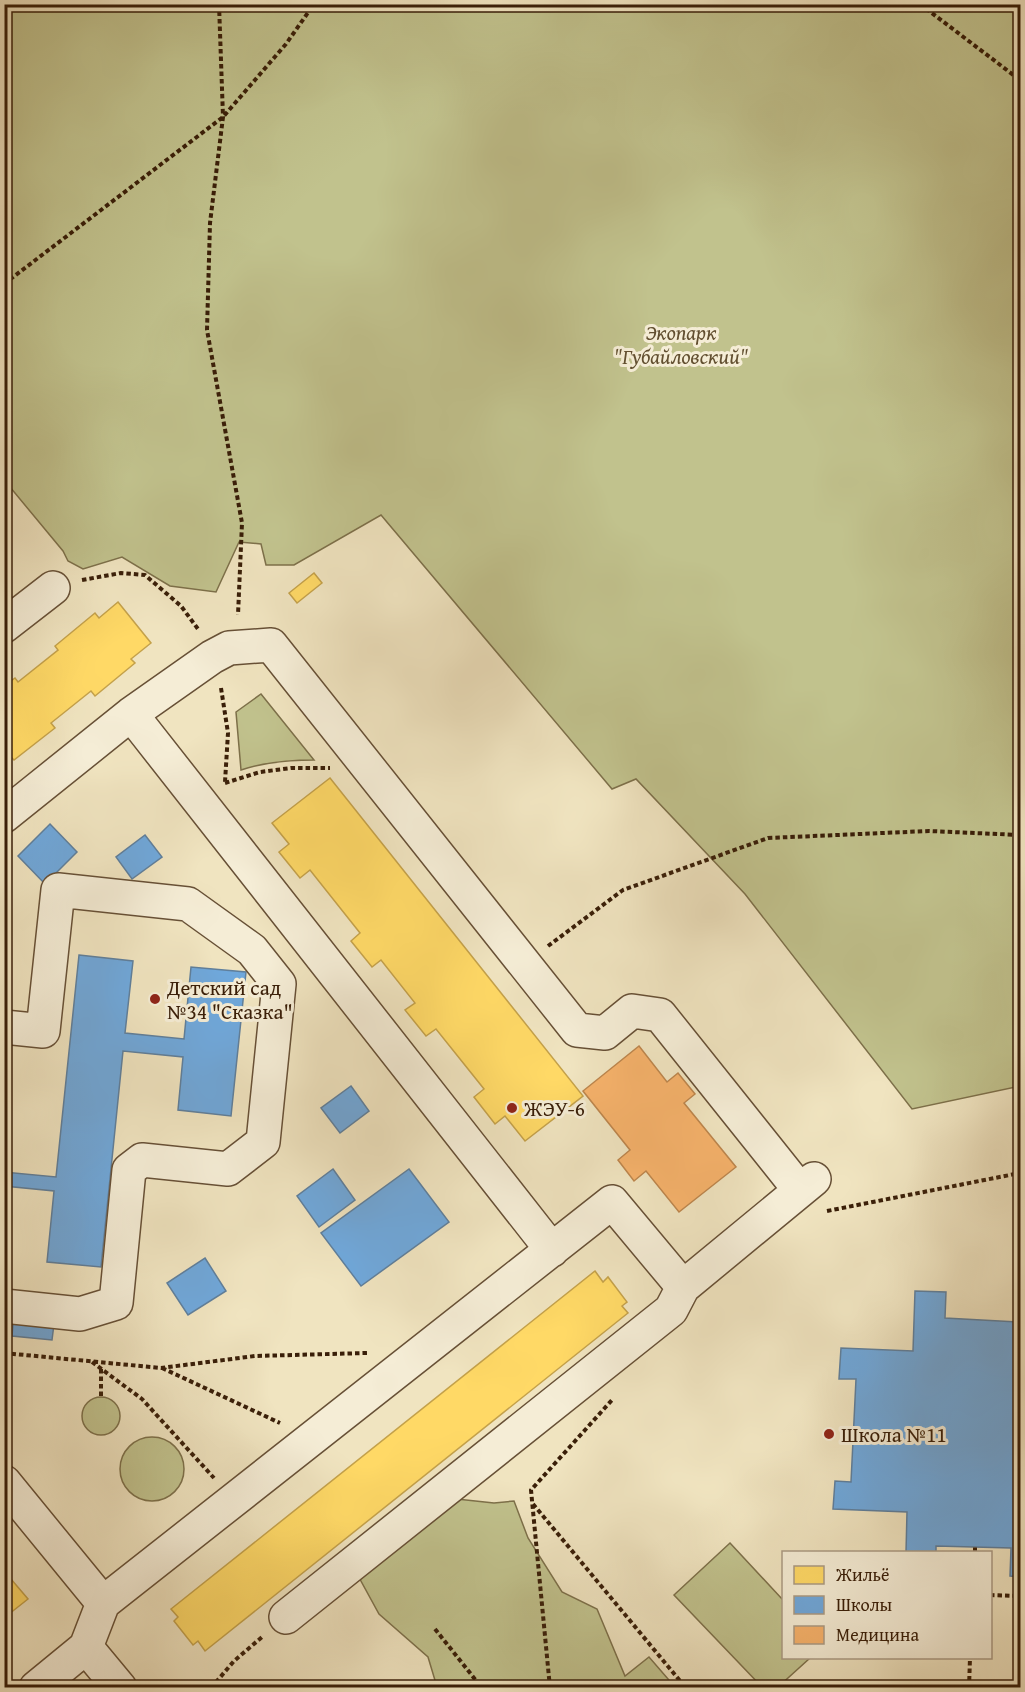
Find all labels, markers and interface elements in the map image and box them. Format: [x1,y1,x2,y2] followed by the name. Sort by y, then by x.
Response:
[614,317,749,372] park label: Экопарк "Губайловский"
[166,972,293,1027] place label: Детский сад №34 "Сказка"
[148,992,162,1006] marker: Детский сад №34 "Сказка"
[523,1093,585,1124] place label: ЖЭУ-6
[505,1101,519,1115] marker: ЖЭУ-6
[841,1419,947,1450] place label: Школа №11
[822,1427,836,1441] marker: Школа №11
[782,1551,992,1659] legend
[835,1561,890,1588] text: Жильё
[836,1591,893,1618] text: Школы
[836,1621,919,1648] text: Медицина

